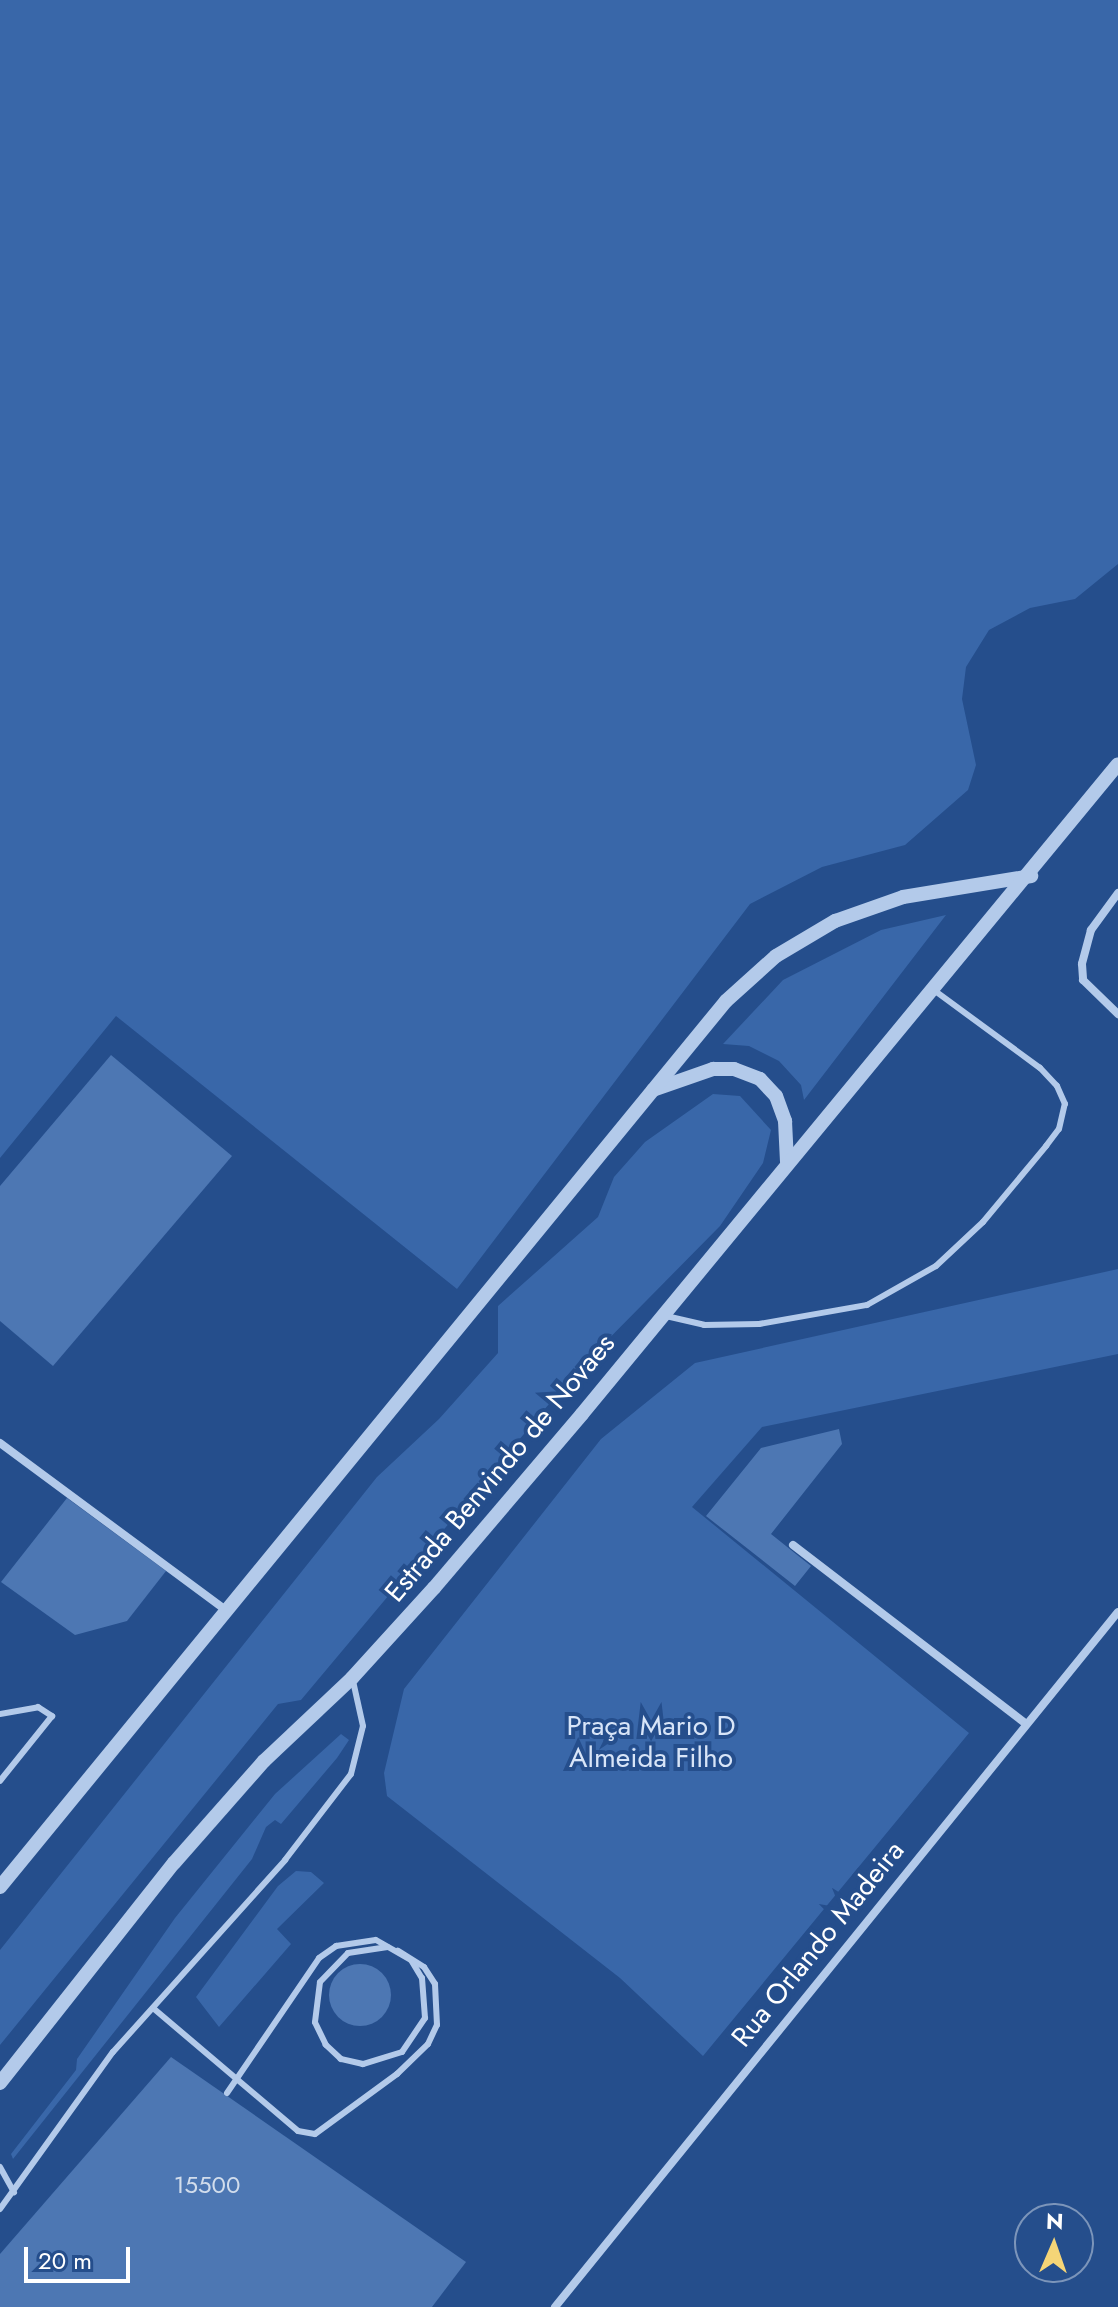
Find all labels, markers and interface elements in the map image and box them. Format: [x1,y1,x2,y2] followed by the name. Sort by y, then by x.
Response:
[378,1327,622,1609] street label: Estrada Benvindo de Novaes
[567,1709,735,1775] park label: Praça Mario D Almeida Filho
[725,1834,911,2054] street label: Rua Orlando Madeira
[174,2171,240,2199] house number: 15500
[1014,2203,1094,2283] north arrow
[1045,2205,1064,2237] text: N
[28,2231,134,2281] scale bar
[38,2243,92,2278] text: 20 m

